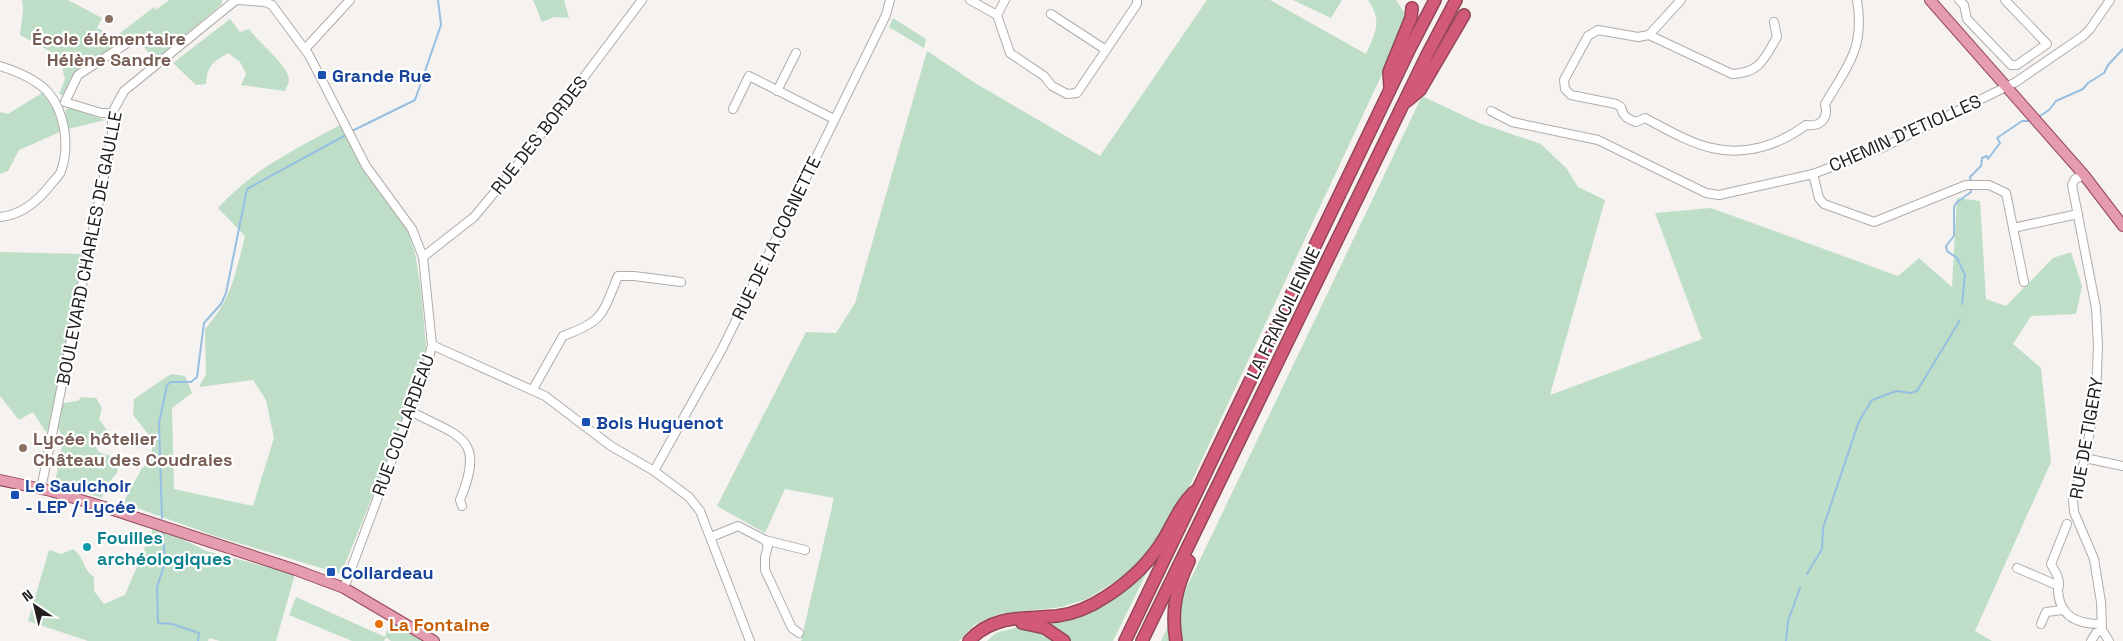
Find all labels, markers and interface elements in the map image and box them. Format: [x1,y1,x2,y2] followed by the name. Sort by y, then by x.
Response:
[103,13,115,25] marker: École élémentaire Hélène Sandre
[32,27,186,71] place label: École élémentaire Hélène Sandre
[332,64,432,87] place label: Grande Rue
[316,69,328,81] marker: Grande Rue
[486,71,592,199] street label: RUE DES BORDES
[1825,89,1985,177] street label: CHEMIN D'ETIOLLES
[51,109,127,387] street label: BOULEVARD CHARLES DE GAULLE
[726,152,826,324] street label: RUE DE LA COGNETTE
[1241,243,1325,383] street label: LA FRANCILIENNE
[367,351,439,499] street label: RUE COLLARDEAU
[2064,375,2108,501] street label: RUE DE TIGERY
[596,411,724,434] place label: Bois Huguenot
[580,416,592,428] marker: Bois Huguenot
[33,427,233,471] place label: Lycée hôtelier Château des Coudraies
[17,442,29,454] marker: Lycée hôtelier Château des Coudraies
[25,474,136,518] place label: Le Saulchoir - LEP / Lycée
[9,489,21,501] marker: Le Saulchoir - LEP / Lycée
[97,526,232,570] place label: Fouilles archéologiques
[81,541,93,553] marker: Fouilles archéologiques
[341,561,434,584] place label: Collardeau
[325,566,337,578] marker: Collardeau
[10,581,60,631] north arrow
[19,585,37,605] text: N
[389,613,490,636] place label: La Fontaine
[373,618,385,630] marker: La Fontaine

